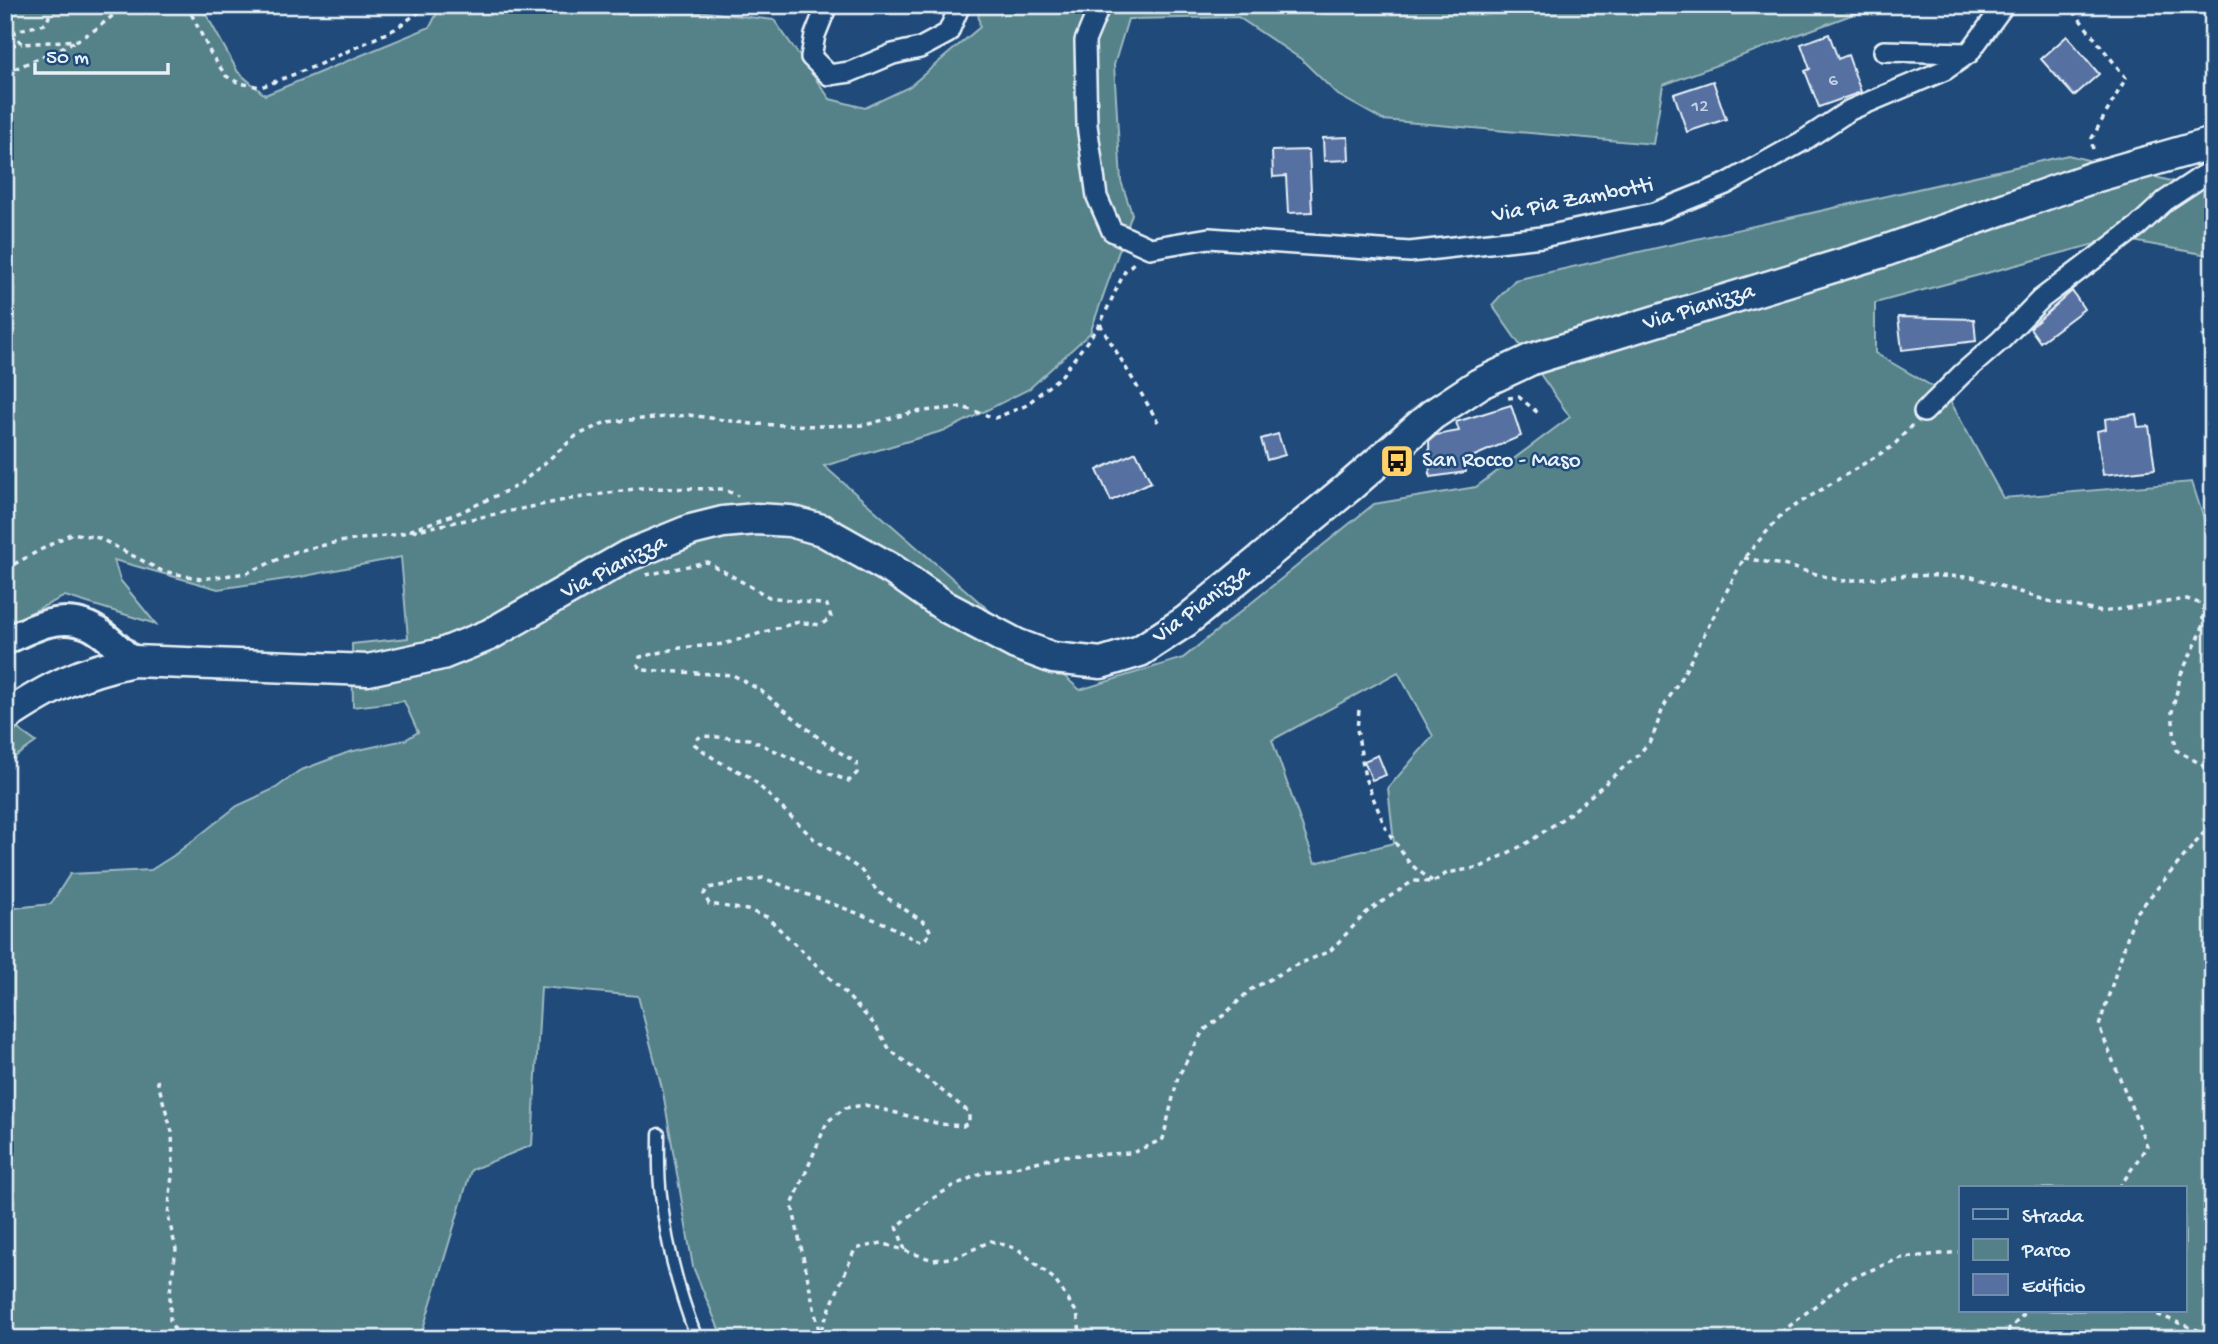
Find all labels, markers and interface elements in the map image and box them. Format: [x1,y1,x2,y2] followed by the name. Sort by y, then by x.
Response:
[35,32,168,76] scale bar
[46,47,89,72] text: 50 m
[1828,70,1838,93] house number: 6
[1691,96,1709,119] house number: 12
[1489,172,1656,230] street label: Via Pia Zambotti
[1639,278,1759,338] street label: Via Pianizza
[1378,442,1416,480] bus stop icon: San Rocco - Maso
[1422,448,1581,475] place label: San Rocco - Maso
[556,529,673,607] street label: Via Pianizza
[1147,559,1257,651] street label: Via Pianizza
[1959,1186,2186,1312] legend
[2022,1206,2085,1231] text: Strada
[2021,1240,2071,1265] text: Parco
[2022,1276,2086,1301] text: Edificio

